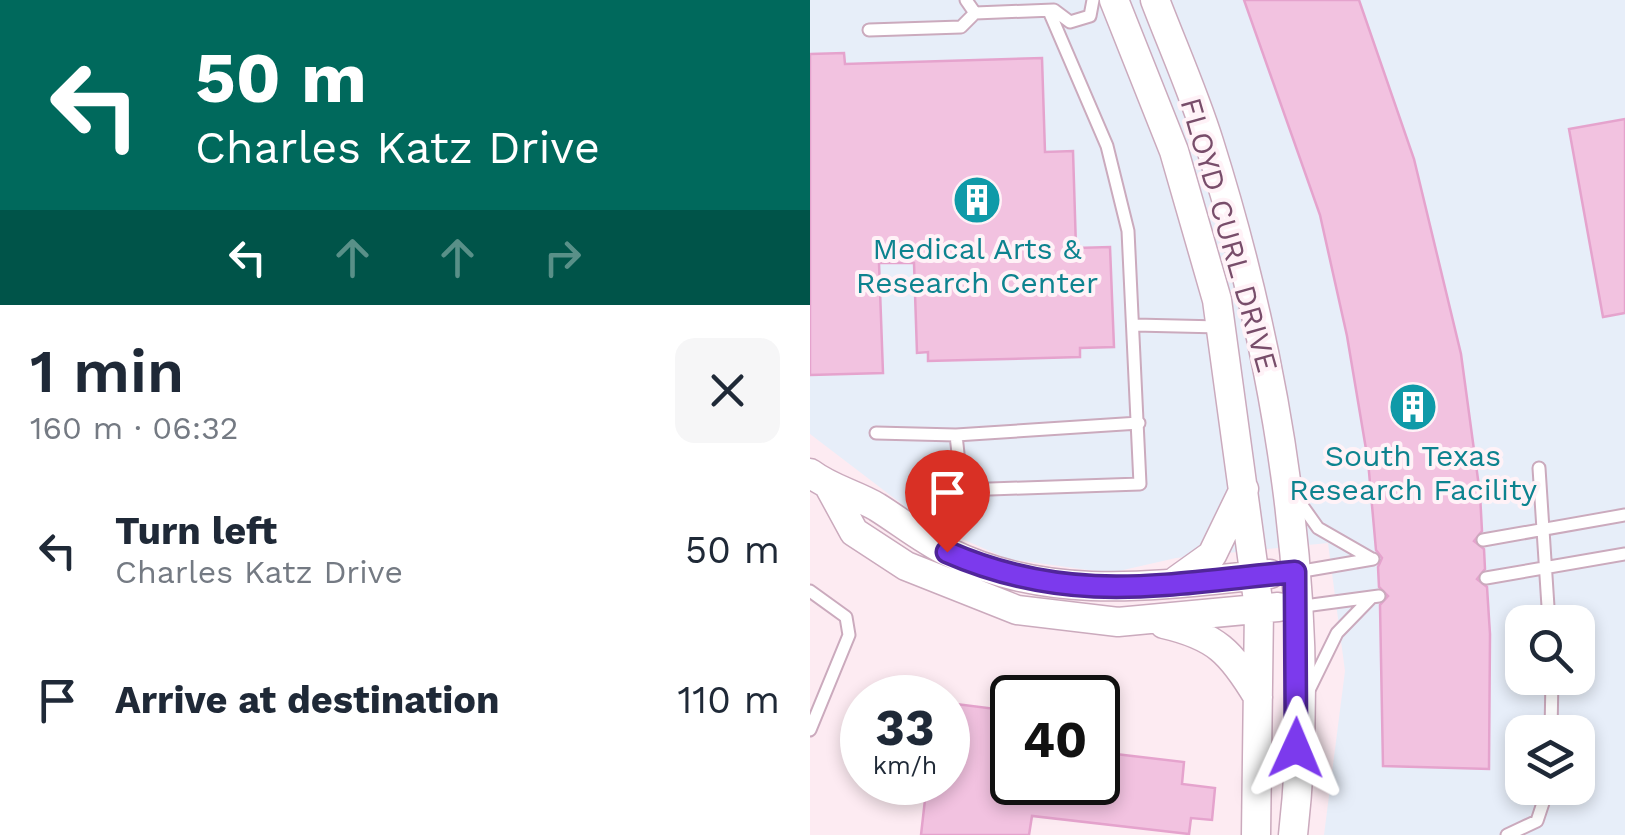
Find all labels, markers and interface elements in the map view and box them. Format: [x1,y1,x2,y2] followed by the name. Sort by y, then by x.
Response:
[195,37,367,119] text: 50 m
[30,40,160,170] icon: left
[1174,94,1285,376] street label: FLOYD CURL DRIVE
[195,121,600,174] text: Charles Katz Drive
[951,174,1003,226] building icon: Medical Arts & Research Center
[220,230,275,285] icon: left
[325,230,380,285] icon: ahead
[430,230,485,285] icon: ahead
[535,230,590,285] icon: right
[856,231,1098,300] place label: Medical Arts & Research Center
[30,336,184,407] text: 1 min
[675,338,780,443] button: close
[1387,381,1439,433] building icon: South Texas Research Facility
[30,409,238,447] text: 160 m · 06:32
[1289,438,1537,507] place label: South Texas Research Facility
[905,450,990,553] pin
[920,465,975,520] icon: arrive
[115,509,277,553] text: Turn left
[30,523,85,578] icon: left
[685,528,780,572] text: 50 m
[115,553,403,591] text: Charles Katz Drive
[1505,605,1595,805] map controls
[1505,605,1595,695] button: search
[30,673,85,728] icon: arrive
[990,675,1120,805] speed limit sign: 40
[115,678,500,722] text: Arrive at destination
[678,678,780,722] text: 110 m
[1244,696,1348,800] position arrow
[875,698,935,757] text: 33
[1505,715,1595,805] button: layers
[873,751,937,780] text: km/h

